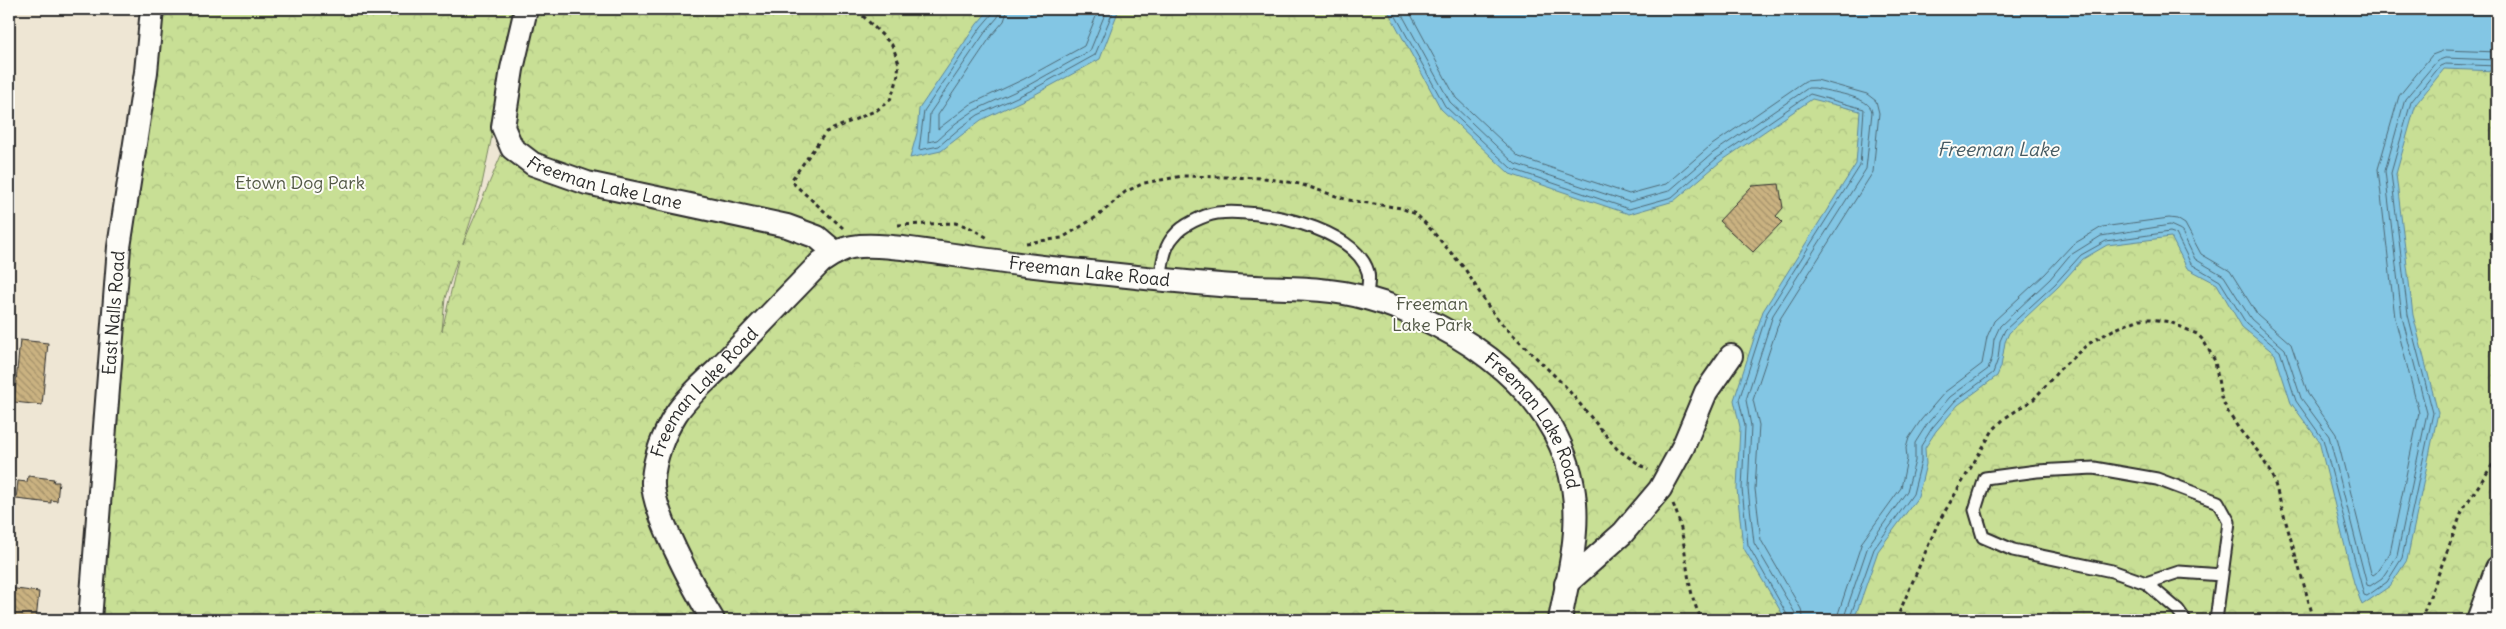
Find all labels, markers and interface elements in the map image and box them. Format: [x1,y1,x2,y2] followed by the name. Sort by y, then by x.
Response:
[1937,137,2060,161] water label: Freeman Lake
[522,151,684,214] street label: Freeman Lake Lane
[235,171,365,194] park label: Etown Dog Park
[97,249,130,376] street label: East Nalls Road
[1008,251,1171,291] street label: Freeman Lake Road
[1392,292,1472,336] park label: Freeman Lake Park
[645,322,763,460] street label: Freeman Lake Road
[1480,347,1585,491] street label: Freeman Lake Road

